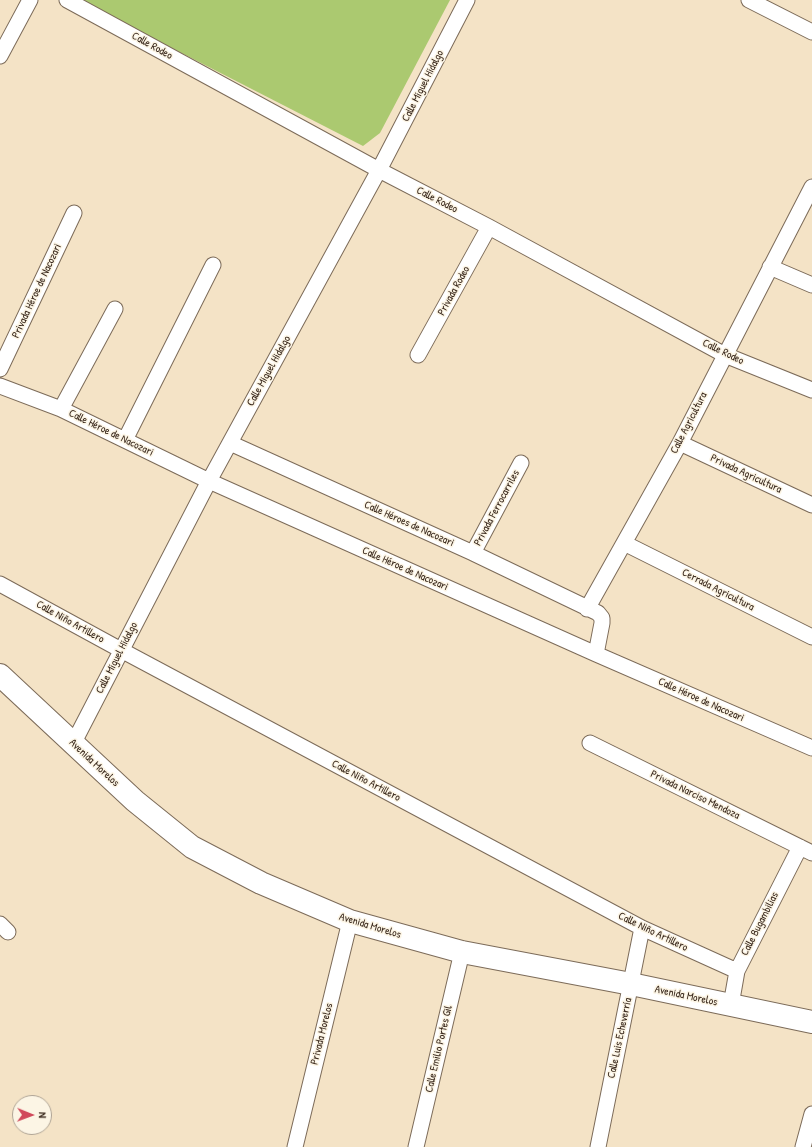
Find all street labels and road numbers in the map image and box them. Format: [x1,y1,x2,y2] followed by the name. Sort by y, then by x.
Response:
[129,29,175,63] street label: Calle Rodeo
[399,48,447,124] street label: Calle Miguel Hidalgo
[414,184,460,216] street label: Calle Rodeo
[9,242,65,340] street label: Privada Héroe de Nacozari
[435,264,473,318] street label: Privada Rodeo
[244,333,294,409] street label: Calle Miguel Hidalgo
[700,336,746,368] street label: Calle Rodeo
[668,390,710,456] street label: Calle Agricultura
[66,407,156,459] street label: Calle Héroe de Nacozari
[708,452,784,496] street label: Privada Agricultura
[471,468,523,548] street label: Privada Ferrocarriles
[362,498,456,550] street label: Calle Héroes de Nacozari
[360,544,450,594] street label: Calle Héroe de Nacozari
[680,566,756,614] street label: Cerrada Agricultura
[34,598,106,646] street label: Calle Niño Artillero
[93,620,141,696] street label: Calle Miguel Hidalgo
[656,675,746,725] street label: Calle Héroe de Nacozari
[66,736,122,790] street label: Avenida Morelos
[329,757,403,805] street label: Calle Niño Artillero
[648,768,742,822] street label: Privada Narciso Mendoza
[738,890,782,958] street label: Calle Bugambilias
[616,909,690,955] street label: Calle Niño Artillero
[338,910,402,942] street label: Avenida Morelos
[653,983,719,1009] street label: Avenida Morelos
[605,997,635,1079] street label: Calle Luis Echeverría
[308,1002,336,1066] street label: Privada Morelos
[423,1004,455,1094] street label: Calle Emilio Portes Gil

